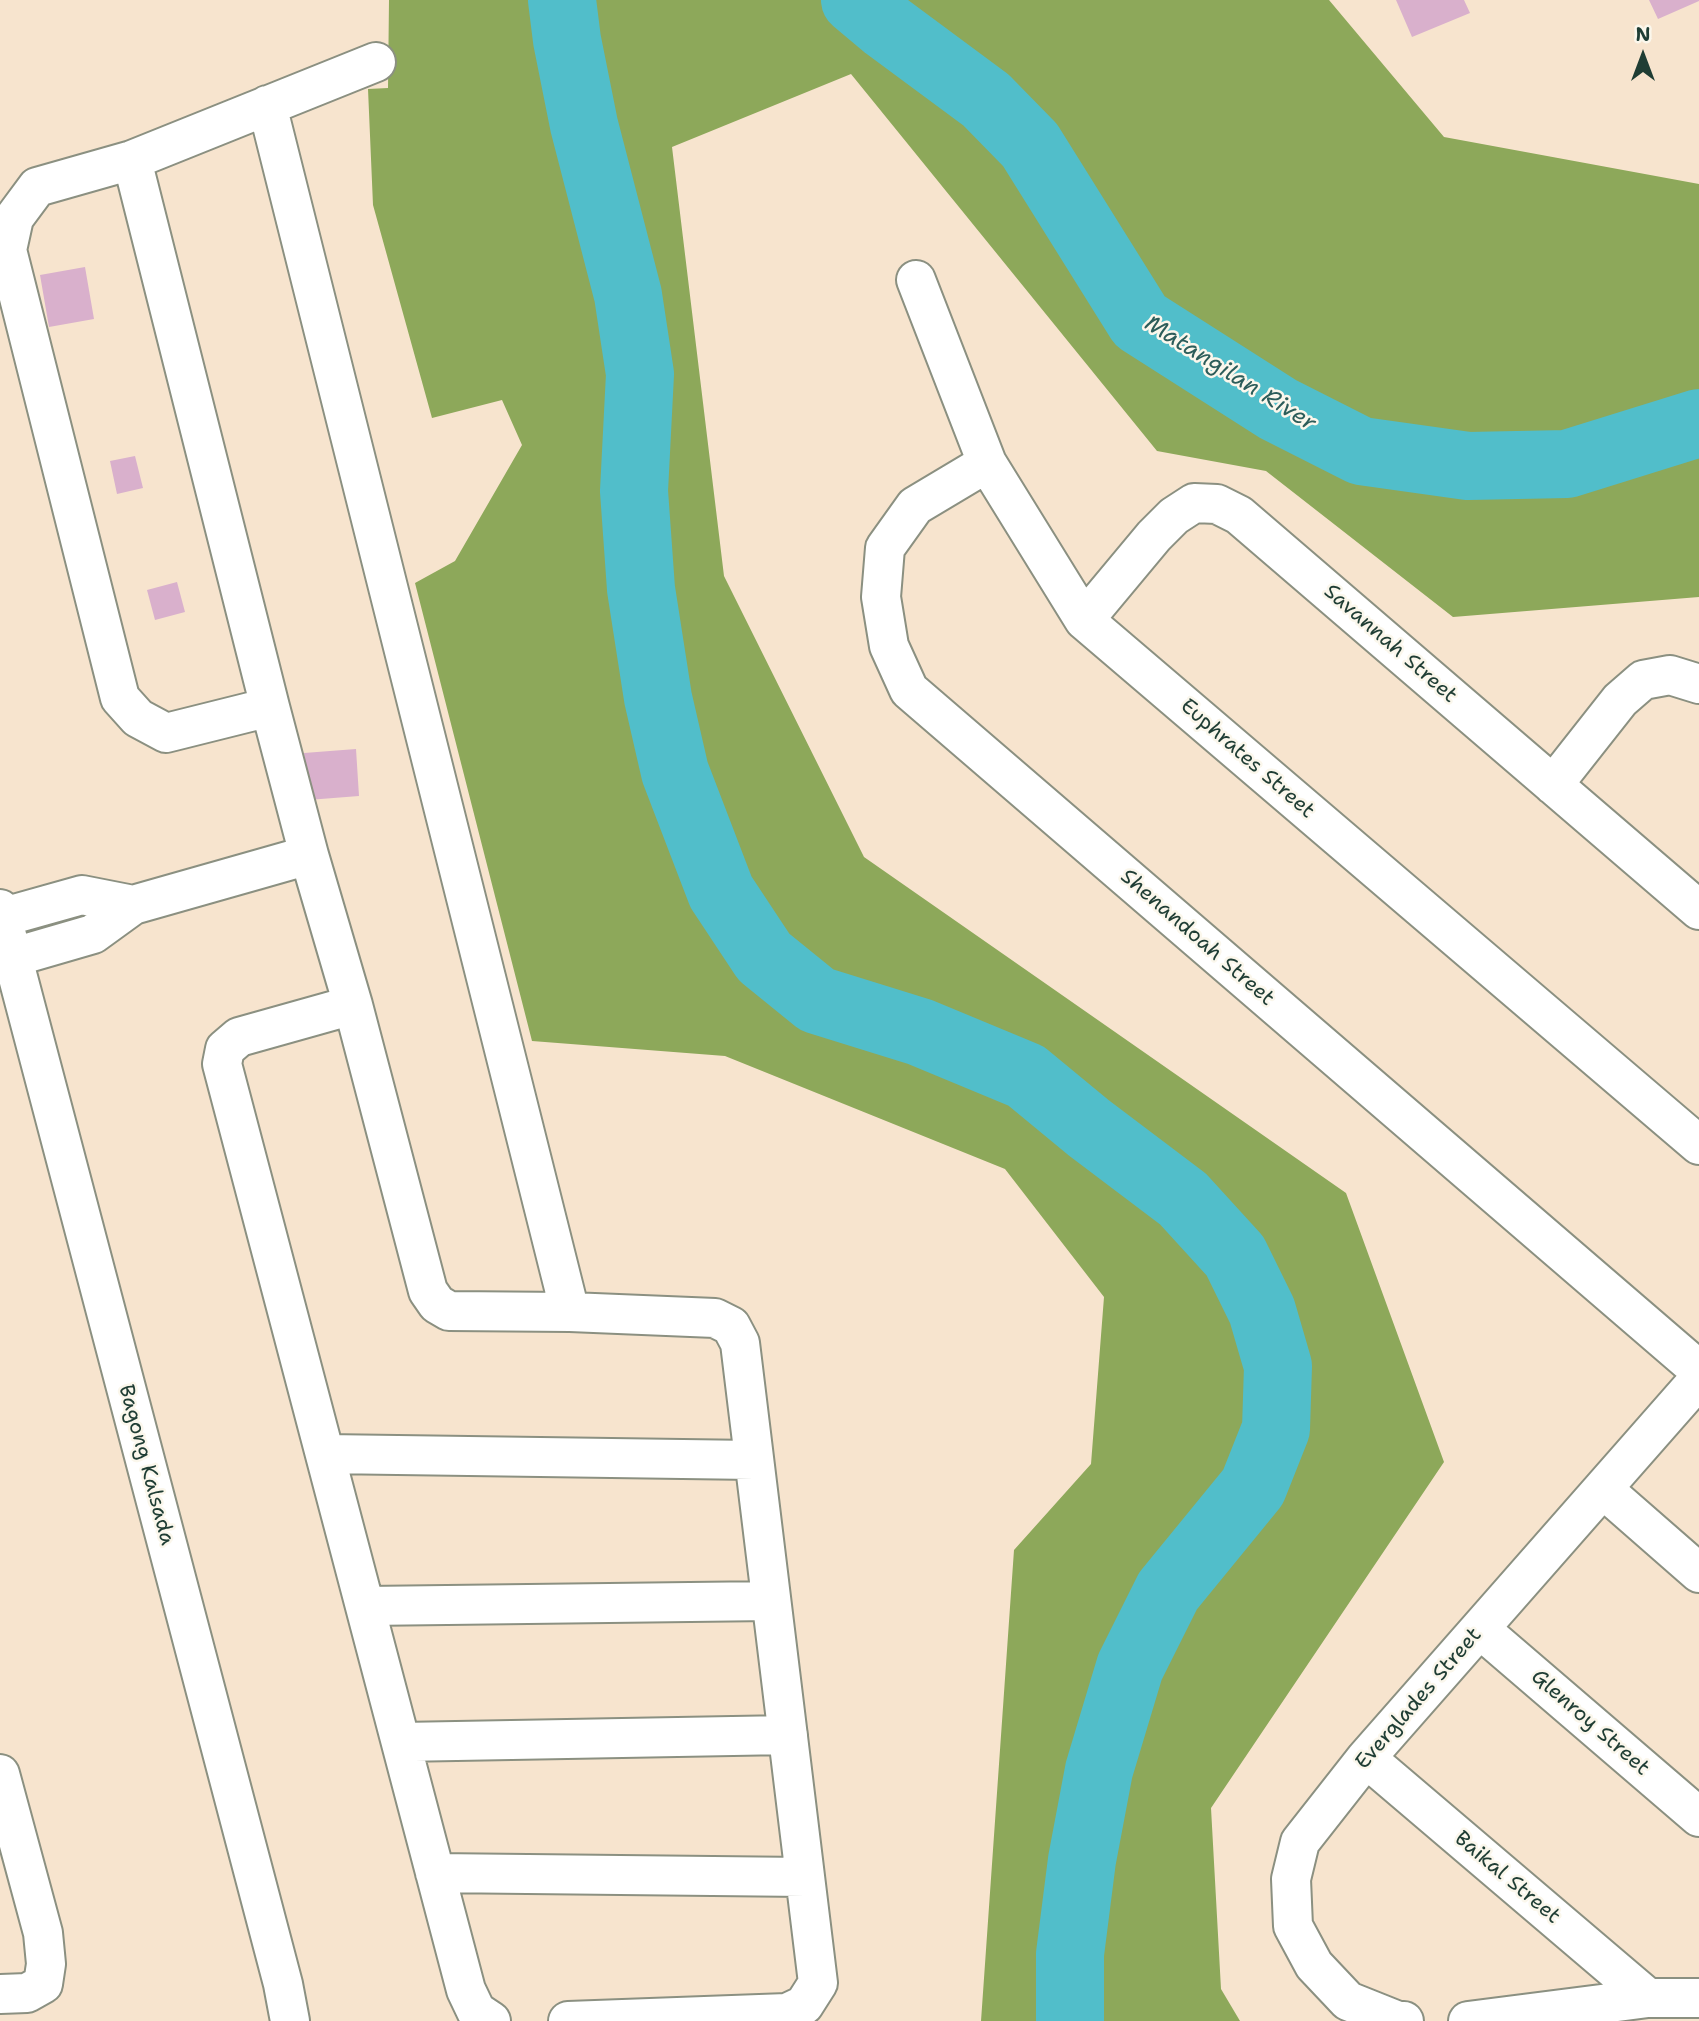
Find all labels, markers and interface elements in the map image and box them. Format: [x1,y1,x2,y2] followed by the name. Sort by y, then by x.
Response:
[1608,21,1678,91] north arrow
[1635,22,1651,47] text: N
[1139,310,1321,438] water label: Matangilan River
[1318,579,1462,709] street label: Savannah Street
[1175,694,1319,824] street label: Euphrates Street
[1115,864,1279,1012] street label: Shenandoah Street
[113,1382,179,1548] street label: Bagong Kalsada
[1351,1623,1487,1775] street label: Everglades Street
[1526,1665,1654,1781] street label: Glenroy Street
[1449,1826,1565,1930] street label: Baikal Street

